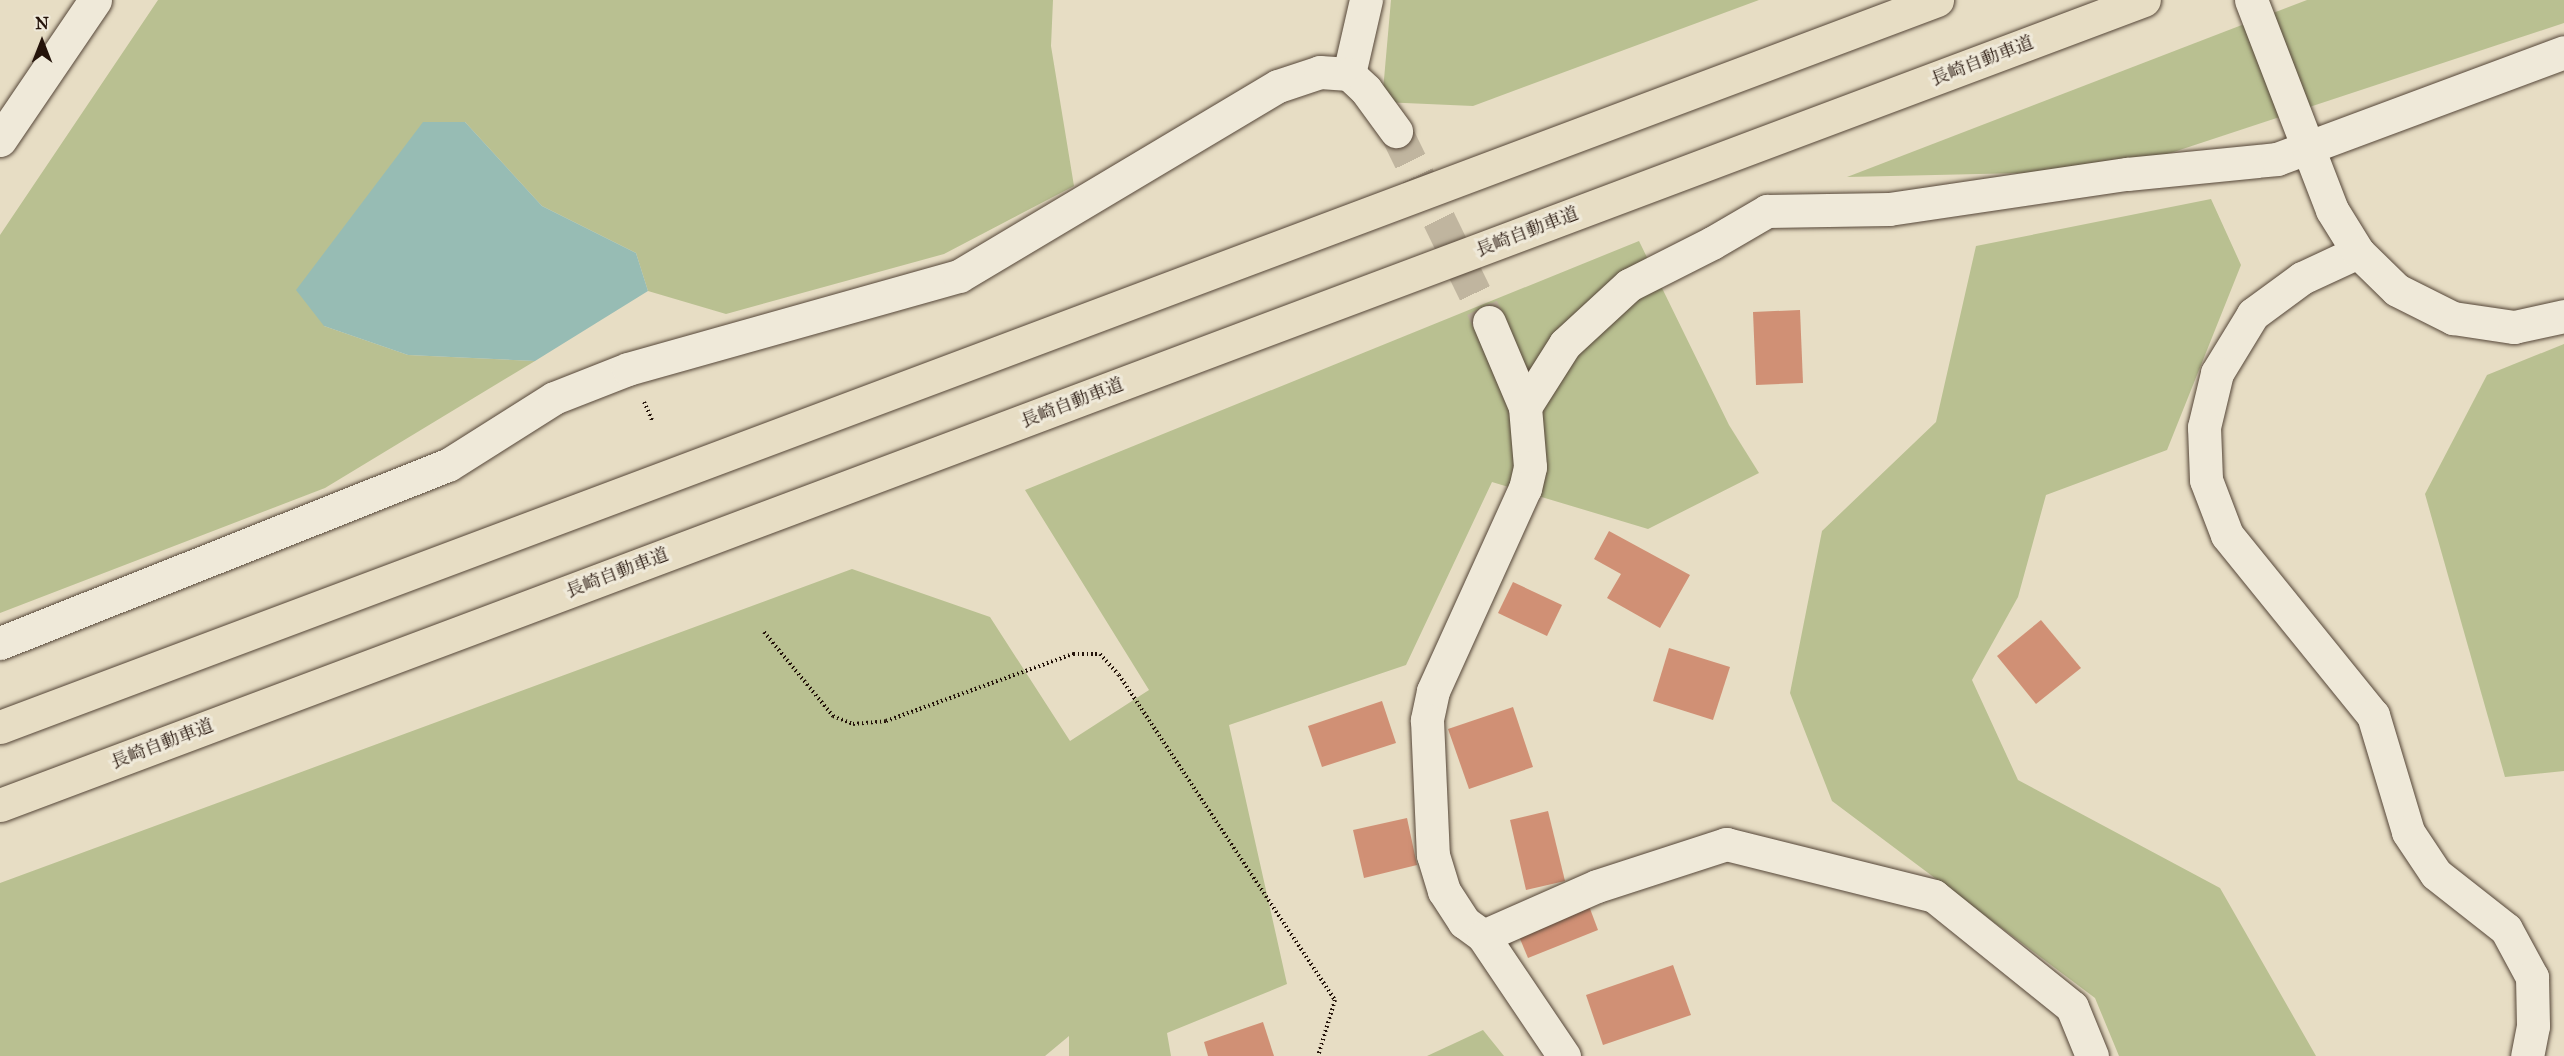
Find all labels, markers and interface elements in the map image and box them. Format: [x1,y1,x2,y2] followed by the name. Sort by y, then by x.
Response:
[12,12,72,72] north arrow
[35,14,49,33] text: N
[1928,32,2036,90] street label: 長崎自動車道
[1473,203,1581,261] street label: 長崎自動車道
[1018,374,1126,432] street label: 長崎自動車道
[563,544,671,602] street label: 長崎自動車道
[108,715,216,773] street label: 長崎自動車道

